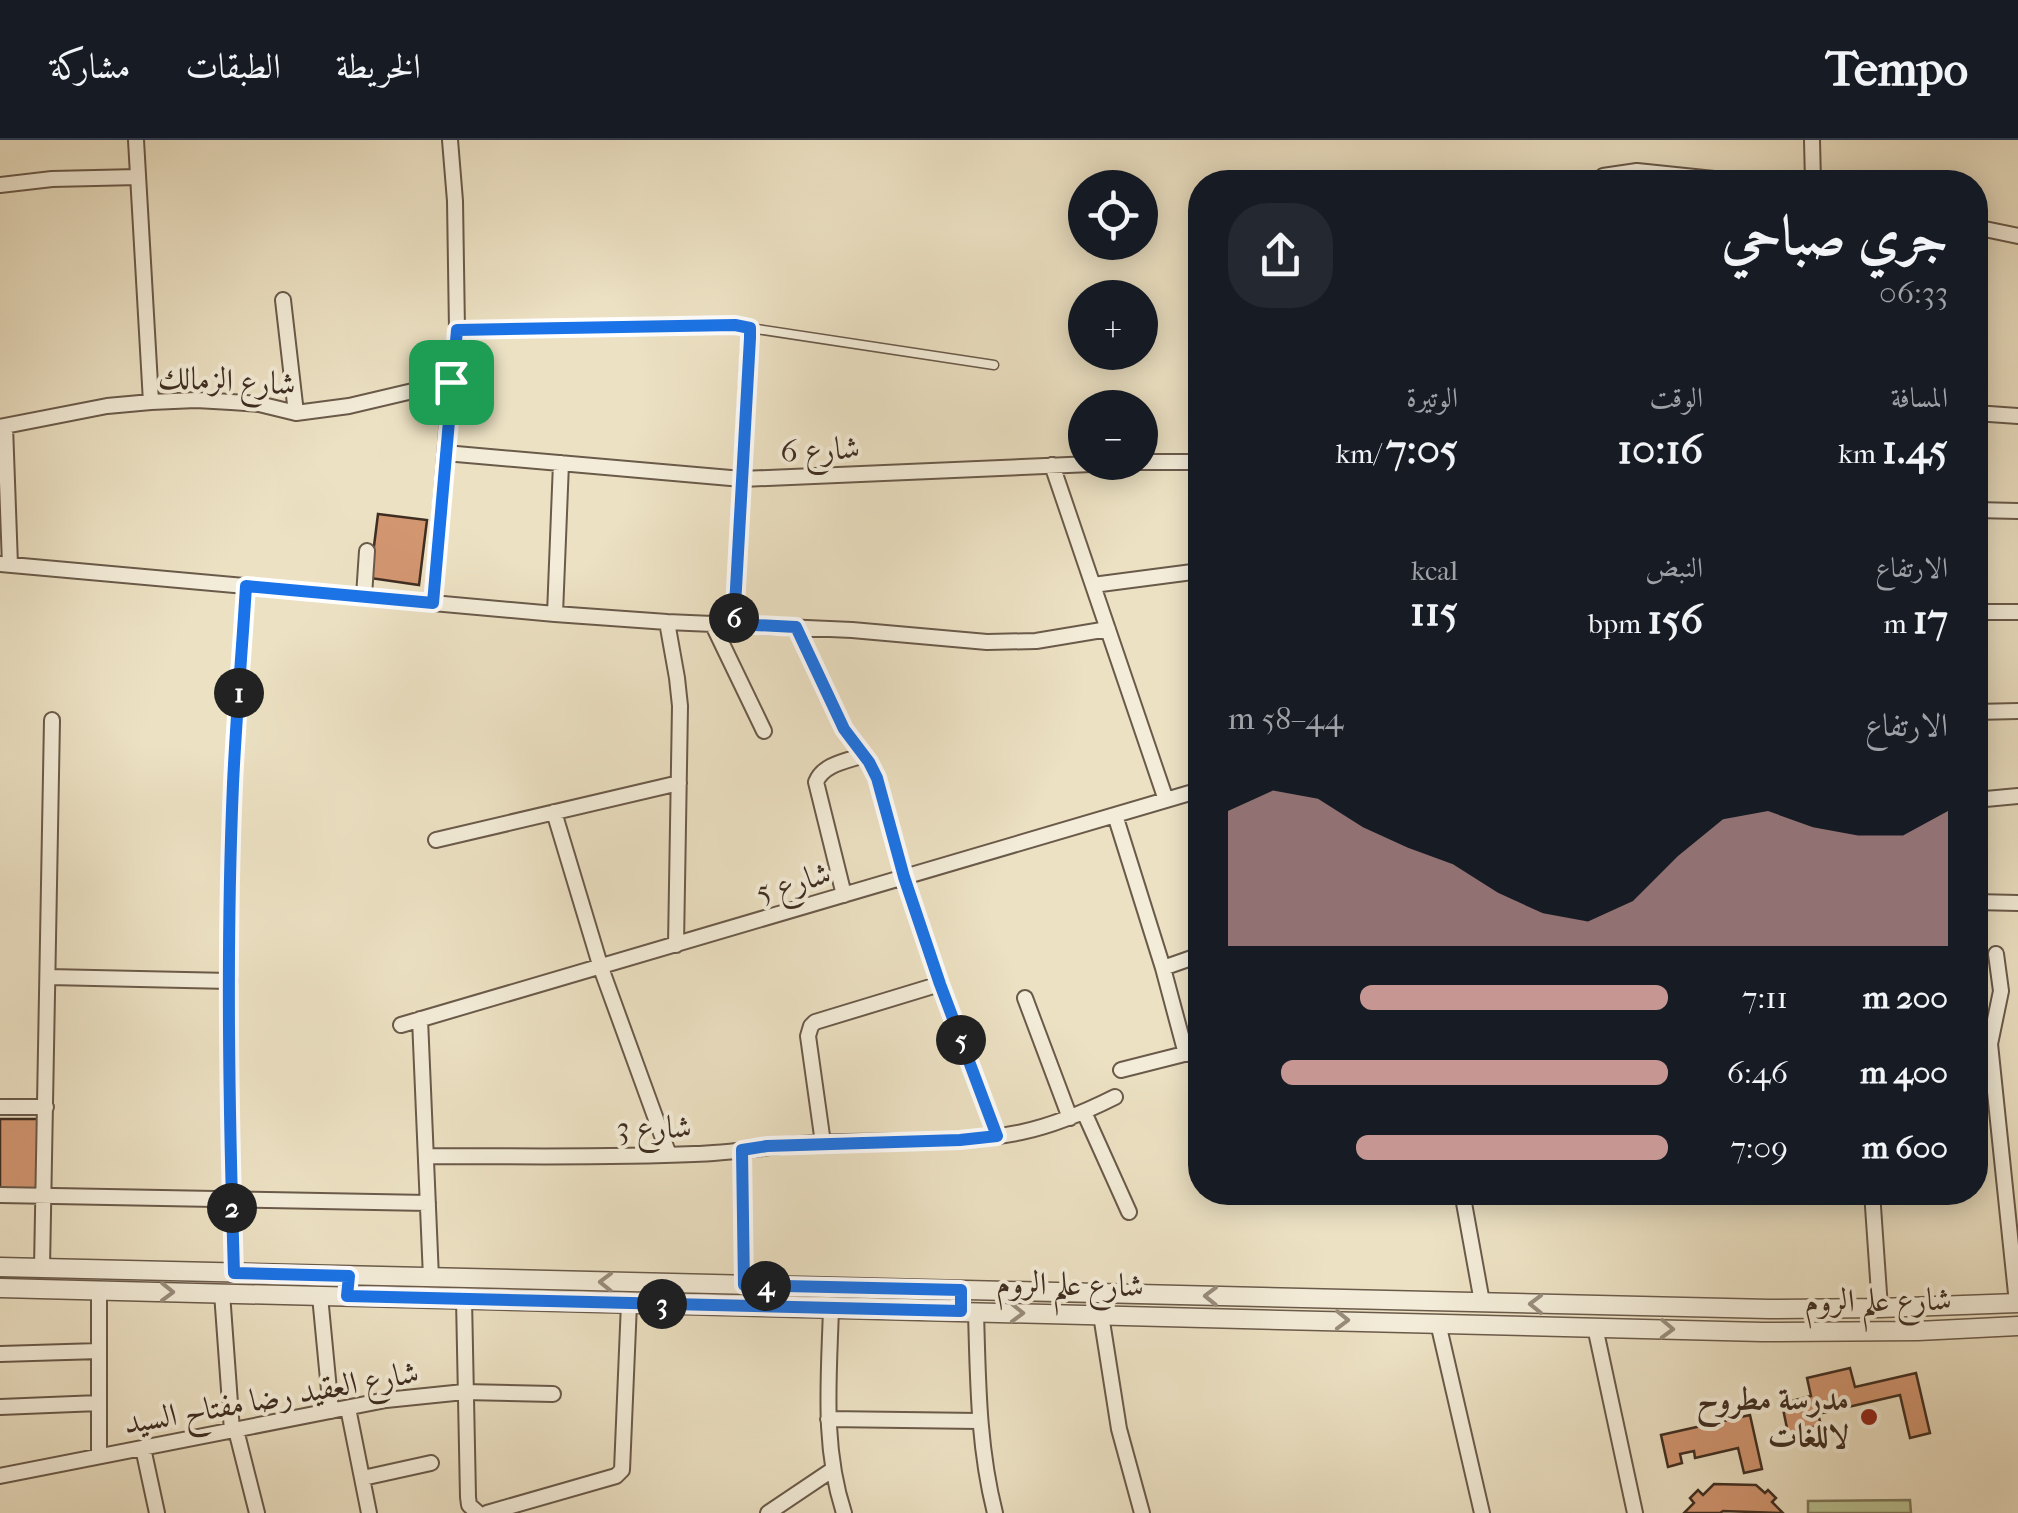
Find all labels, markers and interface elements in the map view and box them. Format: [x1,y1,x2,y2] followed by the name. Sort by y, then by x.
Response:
[1826,41,1968,97] text: Tempo
[50,46,131,87] text: مشاركة
[186,46,281,87] text: الطبقات
[336,46,421,87] text: الخريطة
[1068,170,1158,480] map controls
[1068,170,1158,260] button: locate
[1228,203,1333,308] button: share
[1721,204,1948,268] text: جري صباحي
[1879,274,1948,311] text: 06:33
[1068,280,1158,370] button: +
[409,340,494,425] pin
[424,355,479,410] icon: arrive
[157,358,297,411] street label: شارع الزمالك
[1406,381,1458,414] text: الوتيرة
[1649,381,1703,414] text: الوقت
[1891,381,1948,414] text: المسافة
[1068,390,1158,480] button: −
[1386,425,1458,474] text: 7:05
[1617,425,1703,474] text: 10:16
[1882,425,1948,474] text: 1.45
[779,429,861,478] street label: شارع 6
[1336,437,1386,470] text: /km
[1838,437,1882,470] text: km
[1645,551,1703,584] text: النبض
[1875,551,1948,584] text: الارتفاع
[1411,554,1458,587] text: kcal
[1410,587,1458,636] text: 115
[709,593,759,643] pin: 6
[1647,595,1703,644] text: 156
[1913,595,1948,644] text: 17
[726,601,742,634] text: 6
[1588,607,1647,640] text: bpm
[1883,607,1913,640] text: m
[214,668,264,718] pin: 1
[234,676,244,709] text: 1
[1228,700,1343,737] text: 44–58 m
[1865,707,1948,744] text: الارتفاع
[751,854,837,918] street label: شارع 5
[1742,979,1788,1016] text: 7:11
[1863,979,1948,1016] text: 200 m
[936,1015,986,1065] pin: 5
[955,1023,967,1056] text: 5
[1727,1054,1788,1091] text: 6:46
[1860,1054,1948,1091] text: 400 m
[616,1108,692,1155] street label: شارع 3
[1730,1129,1788,1166] text: 7:09
[1862,1129,1948,1166] text: 600 m
[207,1183,257,1233] pin: 2
[225,1191,239,1224] text: 2
[741,1261,791,1311] pin: 4
[996,1265,1144,1317] street label: شارع علم الروم
[758,1269,774,1302] text: 4
[597,1271,613,1292] one-way arrow
[637,1279,687,1329] pin: 3
[160,1281,176,1302] one-way arrow
[1804,1281,1952,1333] street label: شارع علم الروم
[1202,1285,1218,1306] one-way arrow
[656,1287,668,1320] text: 3
[1527,1293,1543,1314] one-way arrow
[1010,1302,1026,1323] one-way arrow
[1335,1310,1351,1331] one-way arrow
[1660,1318,1675,1339] one-way arrow
[121,1353,423,1451] street label: شارع العقيد رضا مفتاح السيد
[1697,1381,1849,1455] place label: مدرسة مطروح لاللغات
[1858,1406,1880,1428] marker: مدرسة مطروح لاللغات

